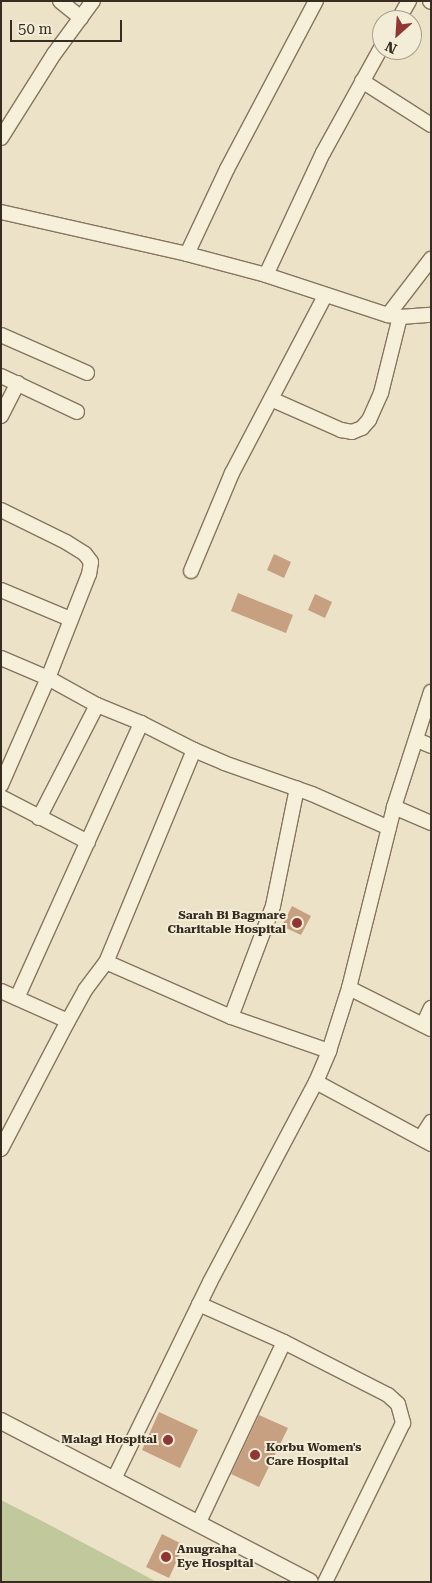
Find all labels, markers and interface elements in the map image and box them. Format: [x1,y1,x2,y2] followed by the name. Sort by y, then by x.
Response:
[12,10,125,42] scale bar
[372,10,422,60] north arrow
[18,20,52,38] text: 50 m
[383,38,399,57] text: N
[167,909,286,937] place label: Sarah Bi Bagmare Charitable Hospital
[290,916,304,930] marker: Sarah Bi Bagmare Charitable Hospital
[61,1433,157,1447] place label: Malagi Hospital
[161,1433,175,1447] marker: Malagi Hospital
[266,1441,362,1469] place label: Korbu Women's Care Hospital
[248,1448,262,1462] marker: Korbu Women's Care Hospital
[177,1543,253,1571] place label: Anugraha Eye Hospital
[159,1550,173,1564] marker: Anugraha Eye Hospital

